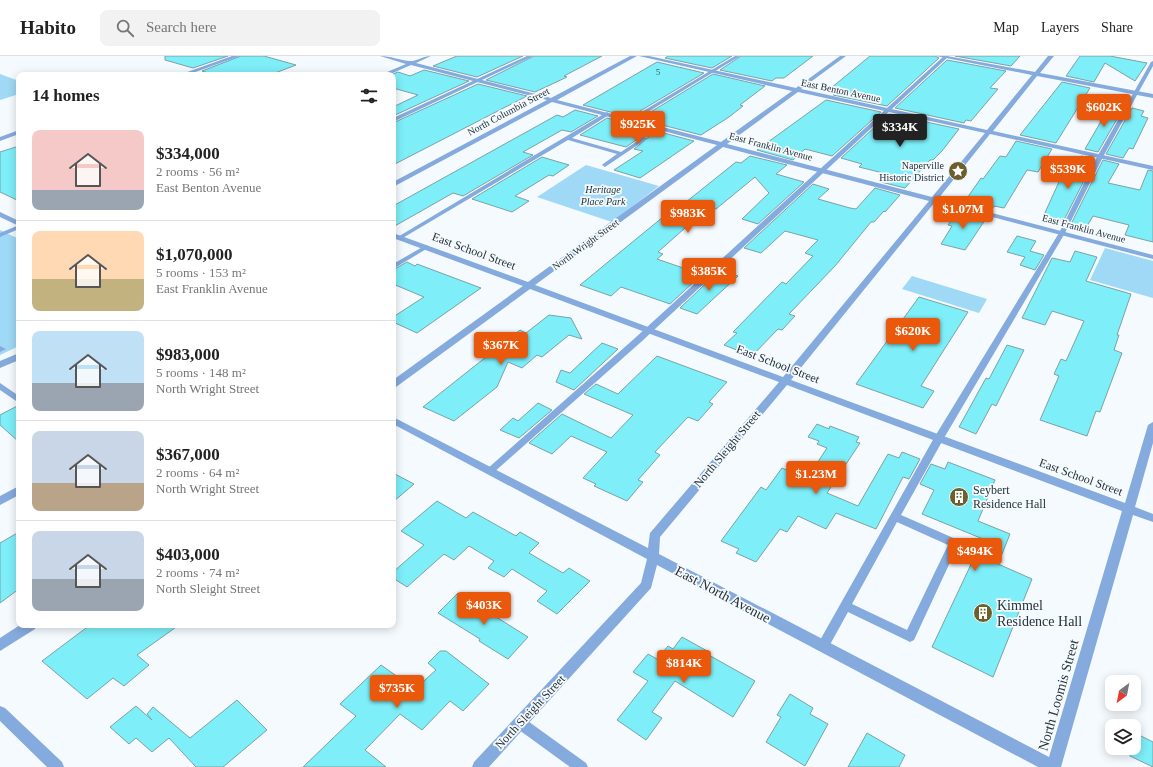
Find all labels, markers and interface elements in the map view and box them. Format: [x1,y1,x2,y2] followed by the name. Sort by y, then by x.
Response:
[100,10,380,46] search box
[20,17,76,38] text: Habito
[114,17,136,39] icon: search
[146,19,216,35] text: Search here
[993,20,1019,35] text: Map
[1041,20,1079,35] text: Layers
[1101,20,1133,35] text: Share
[656,67,661,77] house number: 5
[800,77,882,104] street label: East Benton Avenue
[358,85,380,107] icon: filters
[465,85,551,138] street label: North Columbia Street
[32,86,100,105] text: 14 homes
[1076,94,1132,128] pin: $602K
[1086,99,1122,114] text: $602K
[610,111,666,145] pin: $925K
[872,114,928,148] pin: $334K
[620,116,656,131] text: $925K
[882,119,918,134] text: $334K
[728,130,814,163] street label: East Franklin Avenue
[156,144,220,163] text: $334,000
[64,146,112,194] icon: home
[1040,156,1096,190] pin: $539K
[879,160,945,183] place label: Naperville Historic District
[947,160,969,182] place icon: Naperville Historic District
[1050,161,1086,176] text: $539K
[156,164,239,179] text: 2 rooms · 56 m²
[156,180,261,195] text: East Benton Avenue
[580,184,626,207] park label: Heritage Place Park
[930,196,996,230] pin: $1.07M
[660,200,716,234] pin: $983K
[942,201,984,216] text: $1.07M
[670,205,706,220] text: $983K
[1041,212,1127,245] street label: East Franklin Avenue
[550,216,621,272] street label: North Wright Street
[430,229,518,273] street label: East School Street
[156,245,233,264] text: $1,070,000
[64,247,112,295] icon: home
[681,258,737,292] pin: $385K
[691,263,727,278] text: $385K
[156,265,246,280] text: 5 rooms · 153 m²
[156,281,268,296] text: East Franklin Avenue
[885,318,941,352] pin: $620K
[895,323,931,338] text: $620K
[473,332,529,366] pin: $367K
[483,337,519,352] text: $367K
[734,342,822,387] street label: East School Street
[156,345,220,364] text: $983,000
[64,347,112,395] icon: home
[156,365,246,380] text: 5 rooms · 148 m²
[156,381,259,396] text: North Wright Street
[691,407,764,490] street label: North Sleight Street
[156,445,220,464] text: $367,000
[64,447,112,495] icon: home
[1037,455,1125,499] street label: East School Street
[783,461,849,495] pin: $1.23M
[156,465,239,480] text: 2 rooms · 64 m²
[795,466,837,481] text: $1.23M
[156,481,259,496] text: North Wright Street
[973,483,1047,511] place label: Seybert Residence Hall
[948,486,970,508] building icon: Seybert Residence Hall
[947,538,1003,572] pin: $494K
[957,543,993,558] text: $494K
[156,545,220,564] text: $403,000
[64,547,112,595] icon: home
[673,563,773,626] street label: East North Avenue
[156,565,239,580] text: 2 rooms · 74 m²
[156,581,260,596] text: North Sleight Street
[456,592,512,626] pin: $403K
[466,597,502,612] text: $403K
[997,598,1082,629] place label: Kimmel Residence Hall
[972,602,994,624] building icon: Kimmel Residence Hall
[1035,638,1082,753] street label: North Loomis Street
[656,650,712,684] pin: $814K
[666,655,702,670] text: $814K
[492,672,568,752] street label: North Sleight Street
[369,675,425,709] pin: $735K
[1105,675,1141,711] north arrow
[1105,675,1141,755] map controls
[379,680,415,695] text: $735K
[1105,719,1141,755] button: layers

